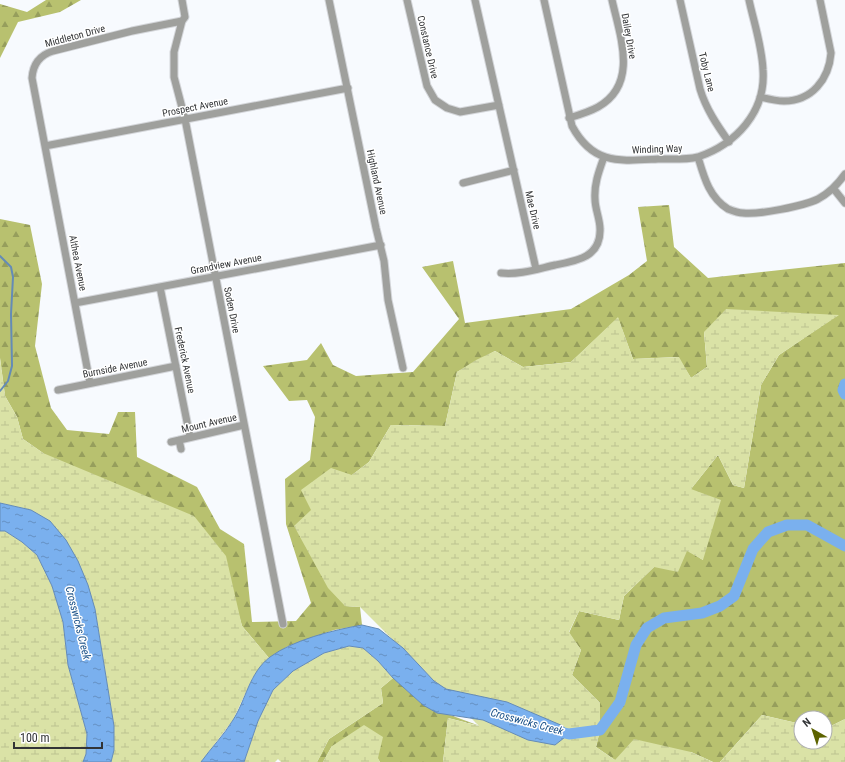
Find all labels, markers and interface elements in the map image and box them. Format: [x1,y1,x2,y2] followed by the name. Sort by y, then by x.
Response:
[620,12,638,60] street label: Dailey Drive
[415,14,441,80] street label: Constance Drive
[44,23,107,49] street label: Middleton Drive
[697,51,717,93] street label: Toby Lane
[161,95,229,119] street label: Prospect Avenue
[632,143,682,155] street label: Winding Way
[365,148,389,216] street label: Highland Avenue
[523,190,543,231] street label: Mae Drive
[67,234,89,292] street label: Althea Avenue
[190,252,263,276] street label: Grandview Avenue
[222,286,242,334] street label: Soden Drive
[173,326,197,394] street label: Frederick Avenue
[82,356,149,380] street label: Burnside Avenue
[180,411,238,435] street label: Mount Avenue
[63,585,93,661] water label: Crosswicks Creek
[489,706,565,738] water label: Crosswicks Creek
[793,710,833,750] north arrow
[800,715,814,730] text: N
[14,724,102,750] scale bar
[20,731,50,745] text: 100 m

